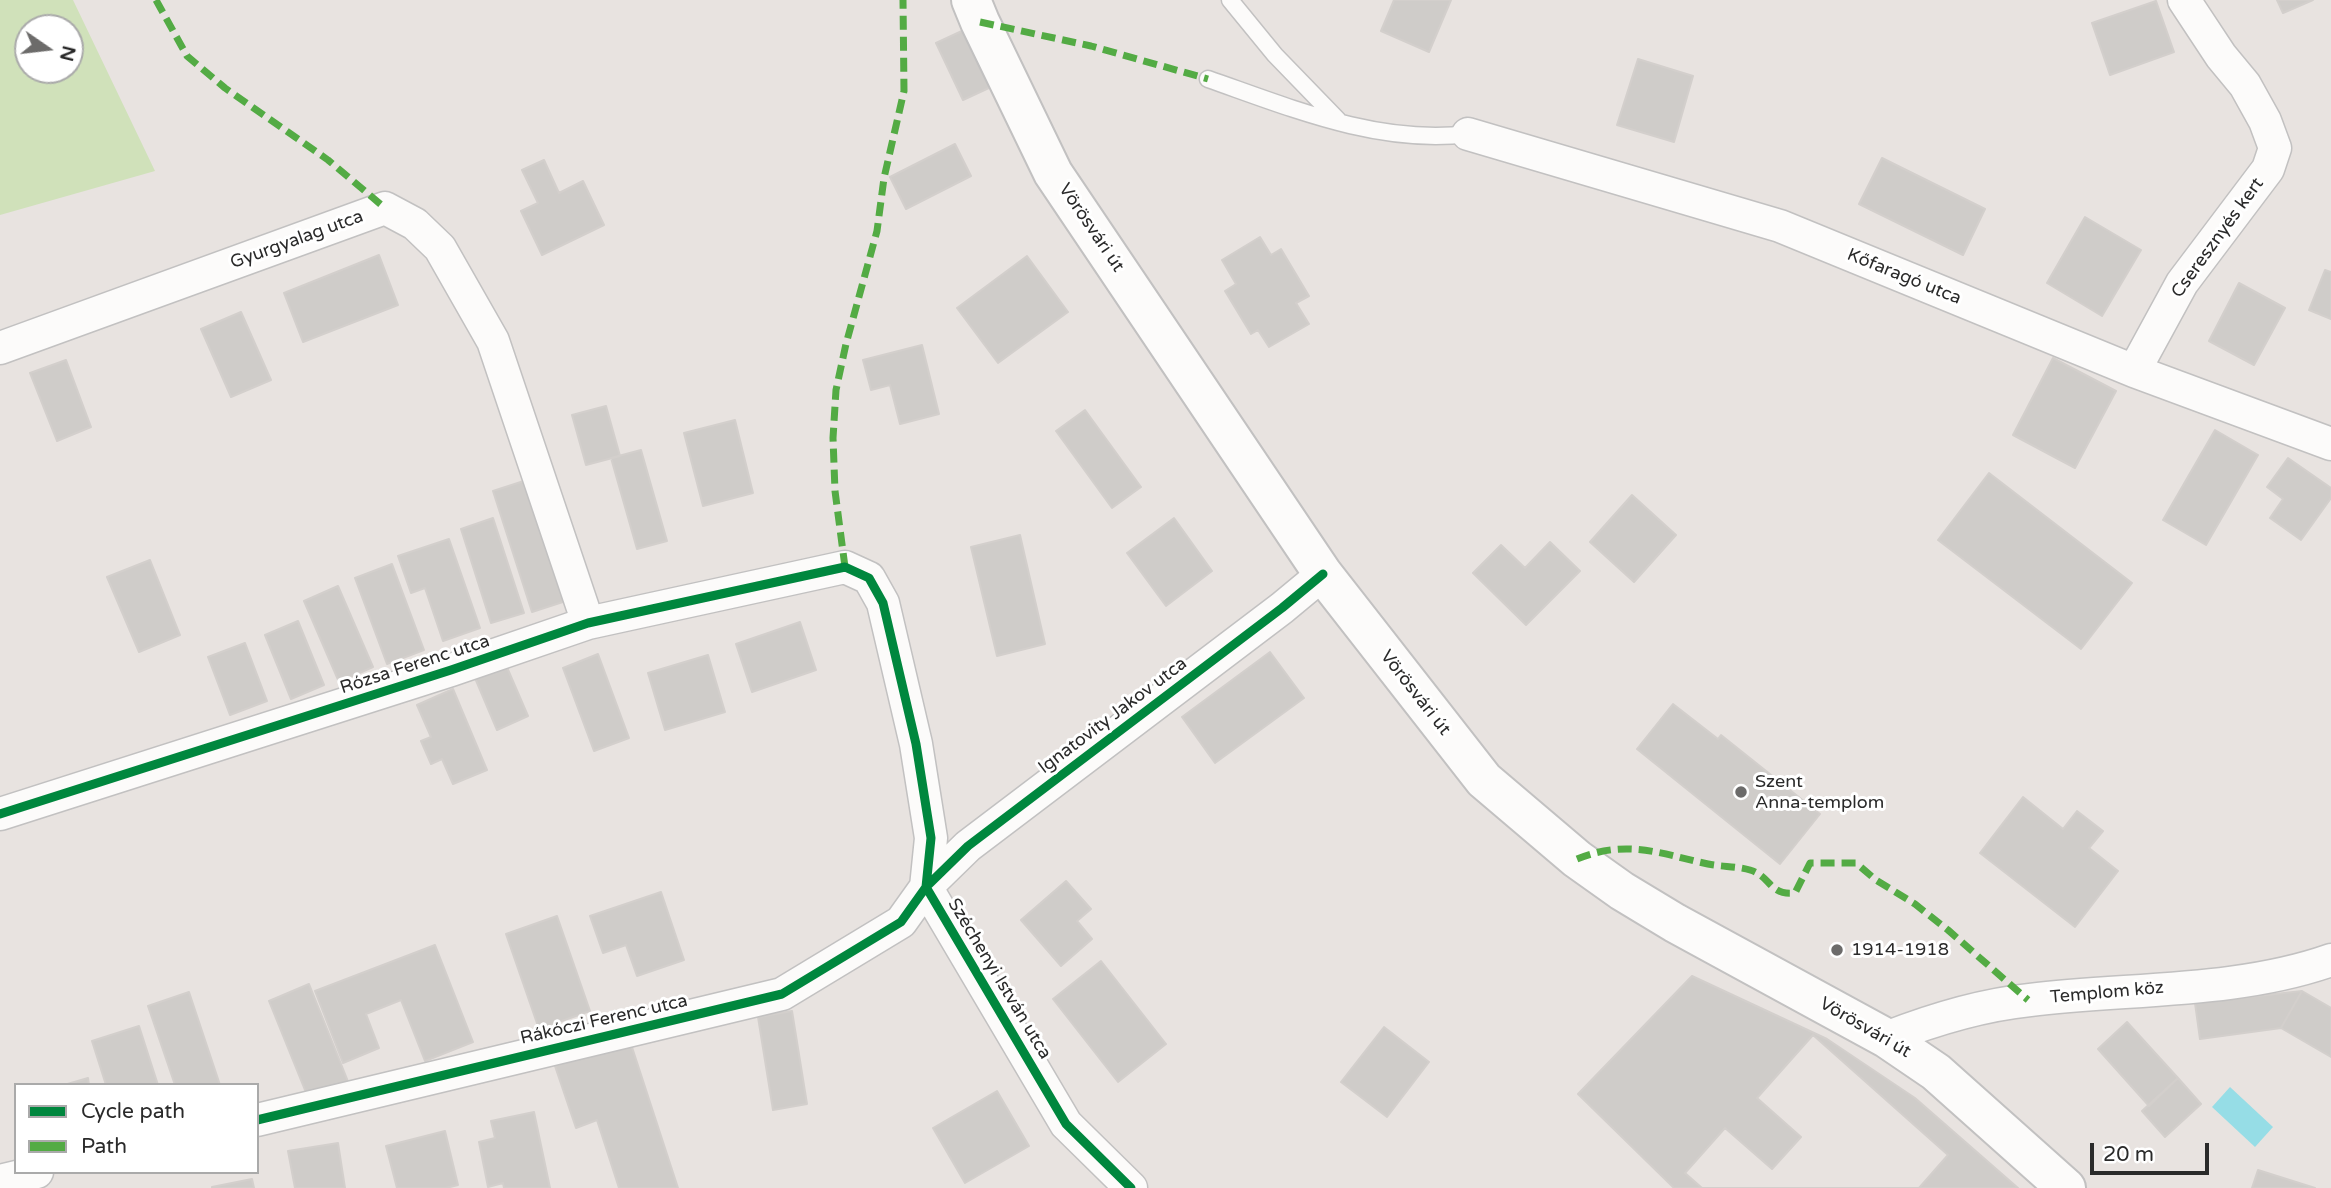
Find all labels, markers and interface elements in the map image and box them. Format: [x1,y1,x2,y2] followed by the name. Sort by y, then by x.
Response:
[14,14,84,84] north arrow
[55,44,80,64] text: N
[2167,174,2269,302] street label: Cseresznyés kert
[1054,180,1128,276] street label: Vörösvári út
[228,206,366,274] street label: Gyurgyalag utca
[1844,244,1964,310] street label: Kőfaragó utca
[337,631,493,699] street label: Rózsa Ferenc utca
[1375,646,1455,740] street label: Vörösvári út
[1034,653,1192,779] street label: Ignatovity Jakov utca
[1755,771,1884,814] place label: Szent Anna-templom
[1733,784,1749,800] marker: Szent Anna-templom
[942,895,1056,1063] street label: Széchenyi István utca
[1851,939,1949,961] place label: 1914-1918
[1829,942,1845,958] marker: 1914-1918
[2049,977,2165,1009] street label: Templom köz
[518,990,690,1050] street label: Rákóczi Ferenc utca
[1815,993,1915,1063] street label: Vörösvári út
[14,1083,259,1174] legend
[81,1099,185,1124] text: Cycle path
[2093,1128,2212,1172] scale bar
[81,1134,127,1159] text: Path
[2103,1142,2154,1167] text: 20 m

